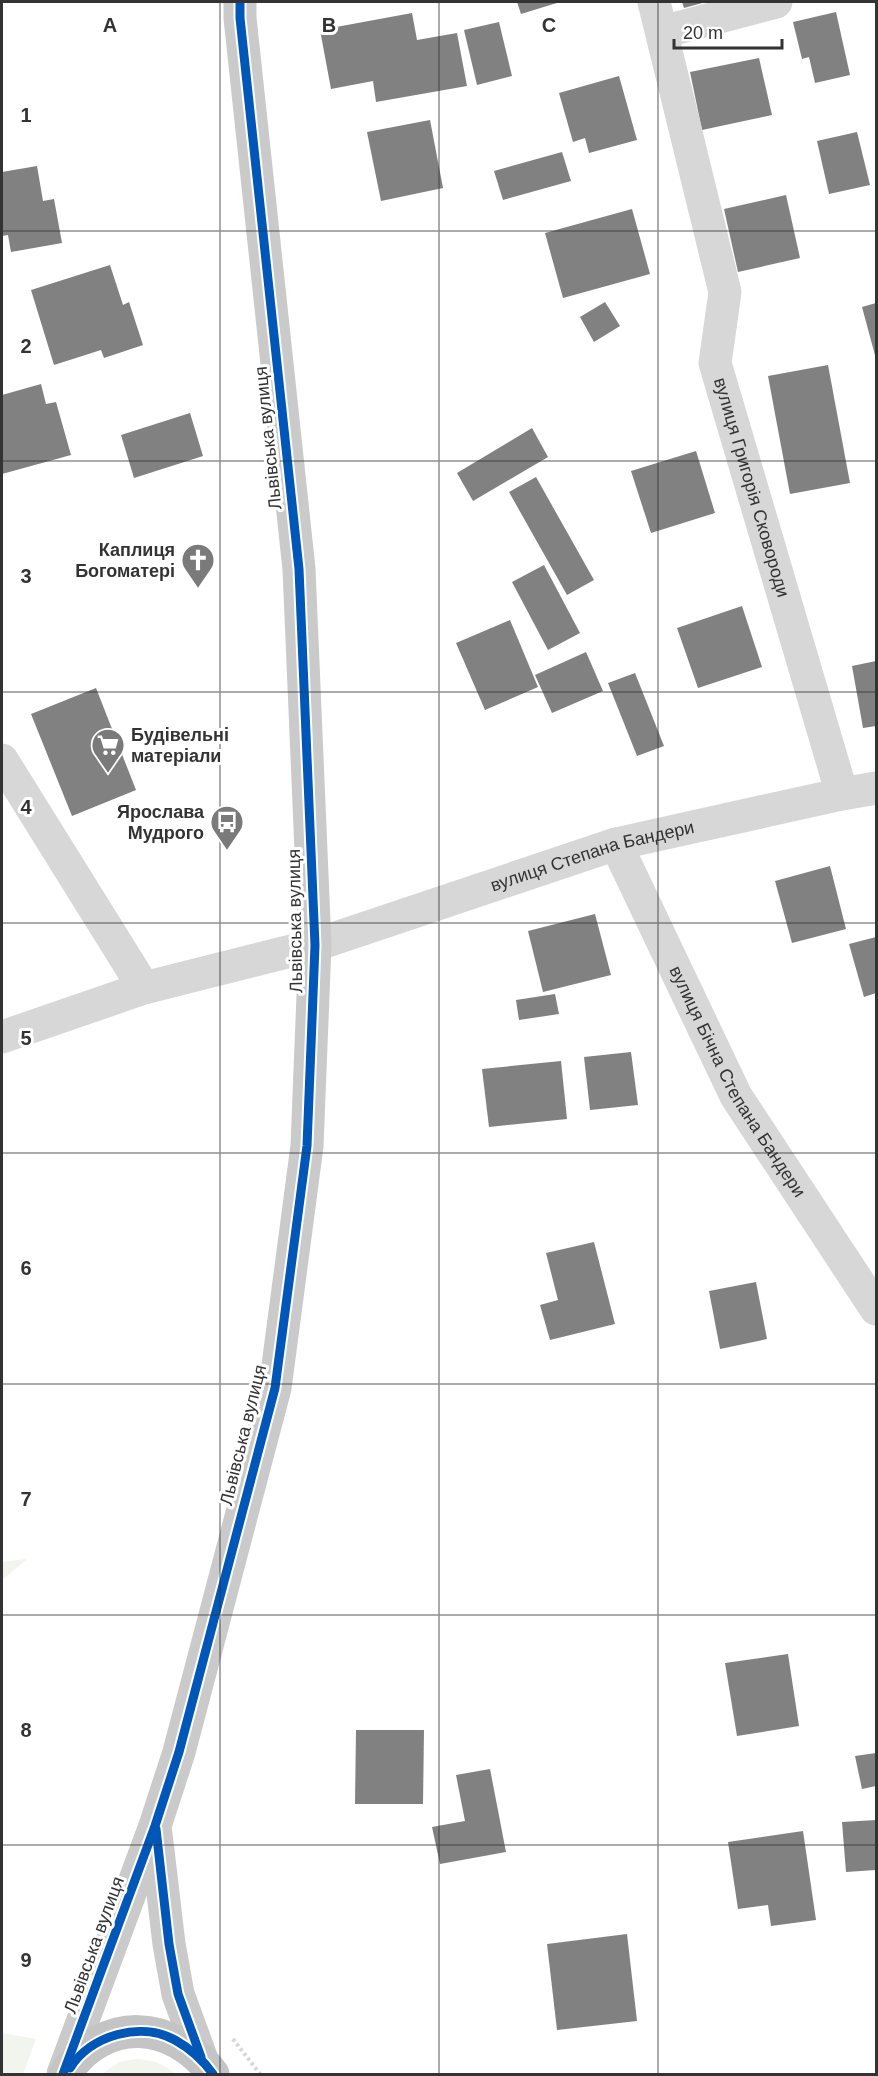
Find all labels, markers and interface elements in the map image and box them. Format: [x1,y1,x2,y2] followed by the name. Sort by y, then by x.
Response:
[674,12,782,50] scale bar
[103,14,117,36] text: A
[322,14,336,36] text: B
[542,14,556,36] text: C
[683,23,723,43] text: 20 m
[20,104,32,126] text: 1
[20,335,32,357] text: 2
[251,365,285,511] street label: Львівська вулиця
[710,375,793,600] street label: вулиця Григорія Сковороди
[75,540,175,581] place label: Каплиця Богоматері
[180,542,216,589] church icon: Каплиця Богоматері
[20,565,32,587] text: 3
[131,725,229,766] place label: Будівельні матеріали
[90,727,126,774] supermarket icon: Будівельні матеріали
[20,796,32,818] text: 4
[117,802,205,843] place label: Ярослава Мудрого
[209,804,245,851] bus stop icon: Ярослава Мудрого
[488,817,696,895] street label: вулиця Степана Бандери
[284,849,306,993] street label: Львівська вулиця
[665,963,810,1201] street label: вулиця Бічна Степана Бандери
[20,1027,32,1049] text: 5
[20,1257,32,1279] text: 6
[216,1363,270,1507] street label: Львівська вулиця
[20,1488,32,1510] text: 7
[20,1719,32,1741] text: 8
[60,1874,128,2016] street label: Львівська вулиця
[20,1949,32,1971] text: 9

